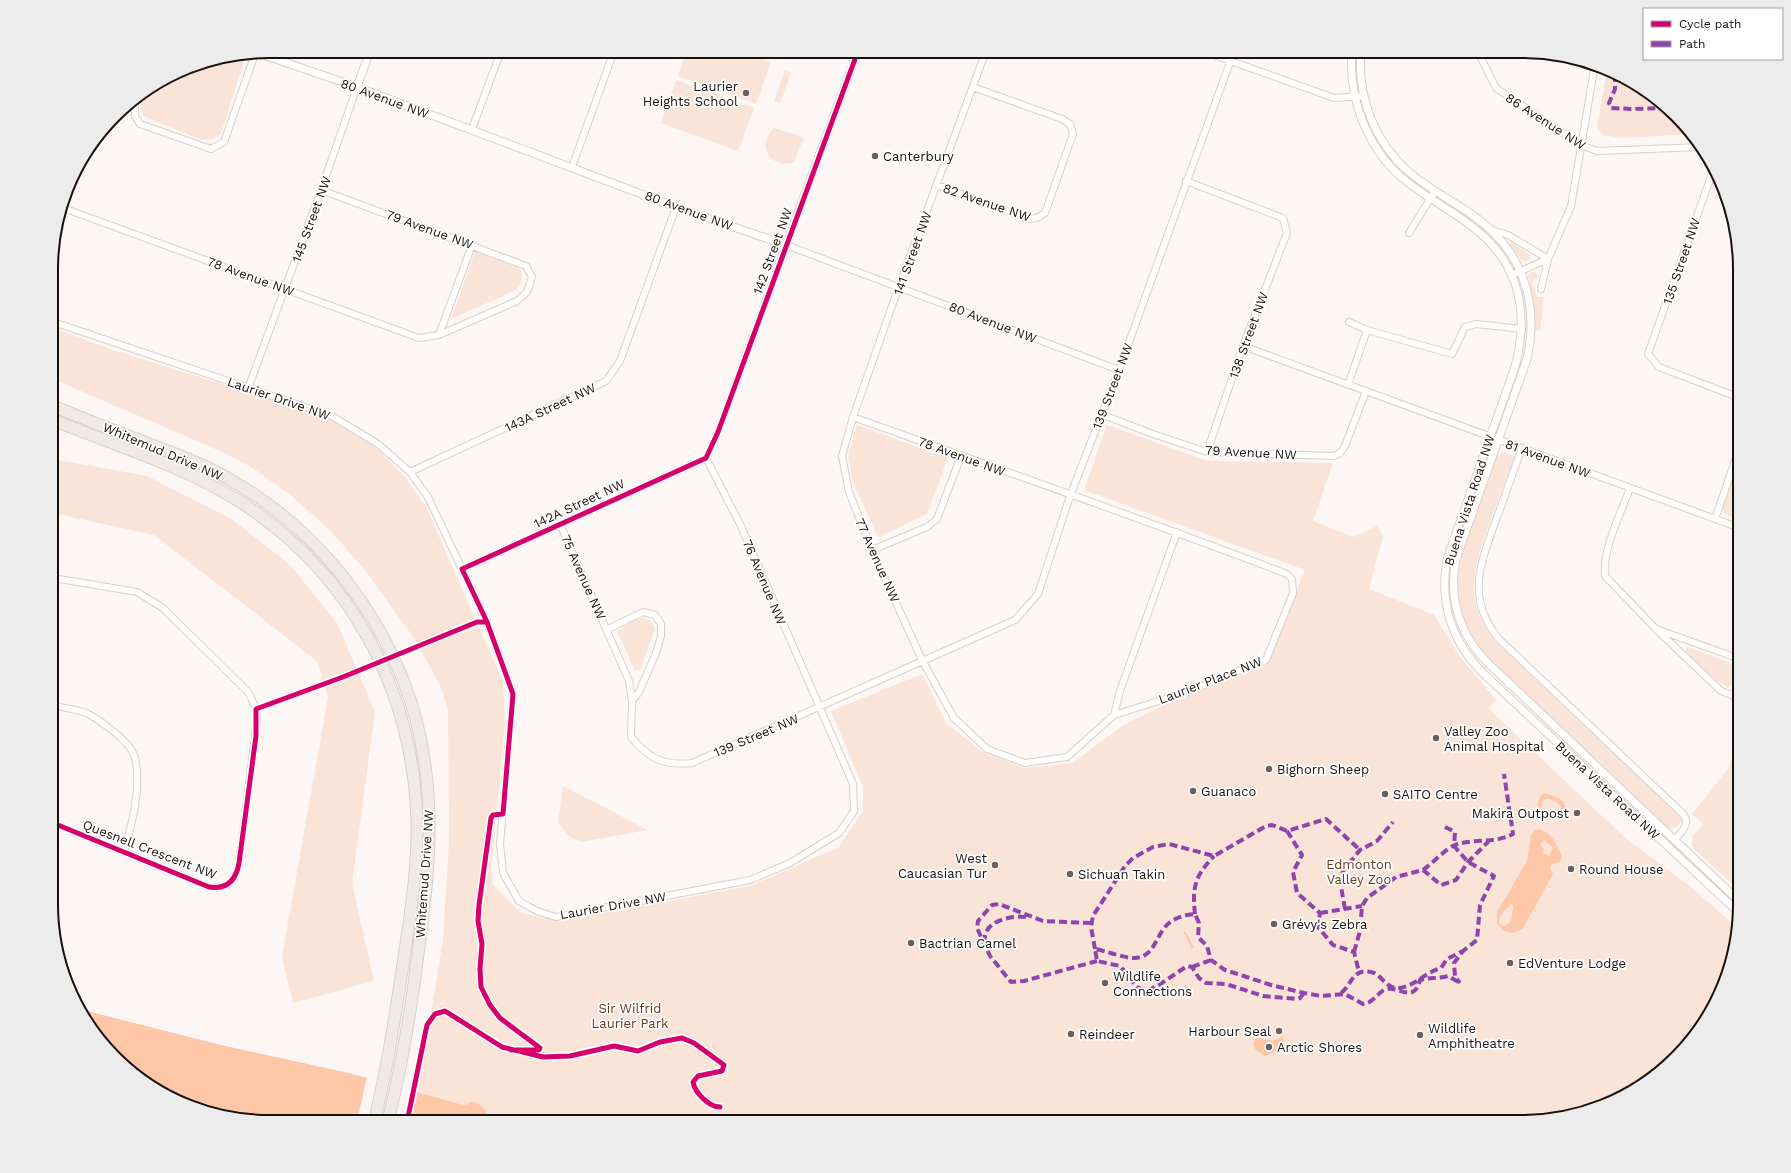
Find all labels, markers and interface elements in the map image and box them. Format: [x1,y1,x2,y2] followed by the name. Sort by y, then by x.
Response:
[1643,8,1783,60] legend
[1679,17,1741,31] text: Cycle path
[1679,37,1705,51] text: Path
[339,76,431,121] street label: 80 Avenue NW
[643,79,738,109] place label: Laurier Heights School
[741,88,751,98] marker: Laurier Heights School
[1503,90,1589,153] street label: 86 Avenue NW
[883,149,954,164] place label: Canterbury
[870,151,880,161] marker: Canterbury
[289,174,334,264] street label: 145 Street NW
[941,180,1033,225] street label: 82 Avenue NW
[643,188,735,233] street label: 80 Avenue NW
[750,206,795,296] street label: 142 Street NW
[384,207,476,252] street label: 79 Avenue NW
[890,209,935,297] street label: 141 Street NW
[1660,216,1703,306] street label: 135 Street NW
[205,254,297,299] street label: 78 Avenue NW
[1226,290,1271,380] street label: 138 Street NW
[947,299,1039,346] street label: 80 Avenue NW
[1089,341,1136,431] street label: 139 Street NW
[225,374,333,423] street label: Laurier Drive NW
[502,380,599,435] street label: 143A Street NW
[101,419,225,484] street label: Whitemud Drive NW
[1441,432,1498,568] street label: Buena Vista Road NW
[916,434,1008,479] street label: 78 Avenue NW
[1503,436,1593,481] street label: 81 Avenue NW
[1205,443,1298,462] street label: 79 Avenue NW
[531,476,628,531] street label: 142A Street NW
[852,516,903,605] street label: 77 Avenue NW
[558,532,609,622] street label: 75 Avenue NW
[740,537,789,628] street label: 76 Avenue NW
[1156,654,1264,707] street label: Laurier Place NW
[712,711,801,760] street label: 139 Street NW
[1444,724,1544,754] place label: Valley Zoo Animal Hospital
[1431,733,1441,743] marker: Valley Zoo Animal Hospital
[1552,738,1663,843] street label: Buena Vista Road NW
[1277,762,1369,777] place label: Bighorn Sheep
[1264,764,1274,774] marker: Bighorn Sheep
[1201,784,1256,799] place label: Guanaco
[1188,786,1198,796] marker: Guanaco
[1393,787,1478,802] place label: SAITO Centre
[1380,789,1390,799] marker: SAITO Centre
[1472,806,1570,821] place label: Makira Outpost
[1572,808,1582,818] marker: Makira Outpost
[413,809,437,939] street label: Whitemud Drive NW
[81,817,220,882] street label: Quesnell Crescent NW
[898,851,988,881] place label: West Caucasian Tur
[1326,857,1392,887] park label: Edmonton Valley Zoo
[990,860,1000,870] marker: West Caucasian Tur
[1579,862,1664,877] place label: Round House
[1566,864,1576,874] marker: Round House
[1078,867,1165,882] place label: Sichuan Takin
[1065,869,1075,879] marker: Sichuan Takin
[559,889,668,922] street label: Laurier Drive NW
[1282,917,1368,932] place label: Grévy's Zebra
[1269,919,1279,929] marker: Grévy's Zebra
[919,936,1016,951] place label: Bactrian Camel
[906,938,916,948] marker: Bactrian Camel
[1518,956,1626,971] place label: EdVenture Lodge
[1505,958,1515,968] marker: EdVenture Lodge
[1113,969,1192,999] place label: Wildlife Connections
[1100,978,1110,988] marker: Wildlife Connections
[592,1001,669,1031] park label: Sir Wilfrid Laurier Park
[1428,1021,1515,1051] place label: Wildlife Amphitheatre
[1188,1024,1271,1039] place label: Harbour Seal
[1274,1026,1284,1036] marker: Harbour Seal
[1079,1027,1135,1042] place label: Reindeer
[1066,1029,1076,1039] marker: Reindeer
[1415,1030,1425,1040] marker: Wildlife Amphitheatre
[1277,1040,1362,1055] place label: Arctic Shores
[1264,1042,1274,1052] marker: Arctic Shores

